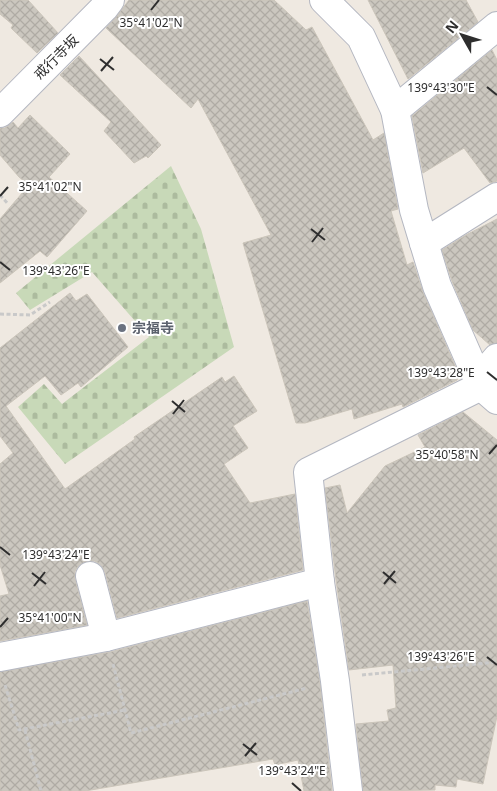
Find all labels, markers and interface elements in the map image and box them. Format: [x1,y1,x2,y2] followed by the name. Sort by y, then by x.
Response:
[437,10,487,60] north arrow
[119,14,183,31] text: 35°41'02"N
[441,16,462,37] text: N
[29,30,82,83] street label: 戒行寺坂
[407,79,475,96] text: 139°43'30"E
[18,178,82,195] text: 35°41'02"N
[22,262,90,279] text: 139°43'26"E
[132,318,174,337] place label: 宗福寺
[116,322,128,334] marker: 宗福寺
[407,364,475,381] text: 139°43'28"E
[415,446,479,463] text: 35°40'58"N
[22,546,90,563] text: 139°43'24"E
[18,609,82,626] text: 35°41'00"N
[407,648,475,665] text: 139°43'26"E
[258,762,326,779] text: 139°43'24"E

